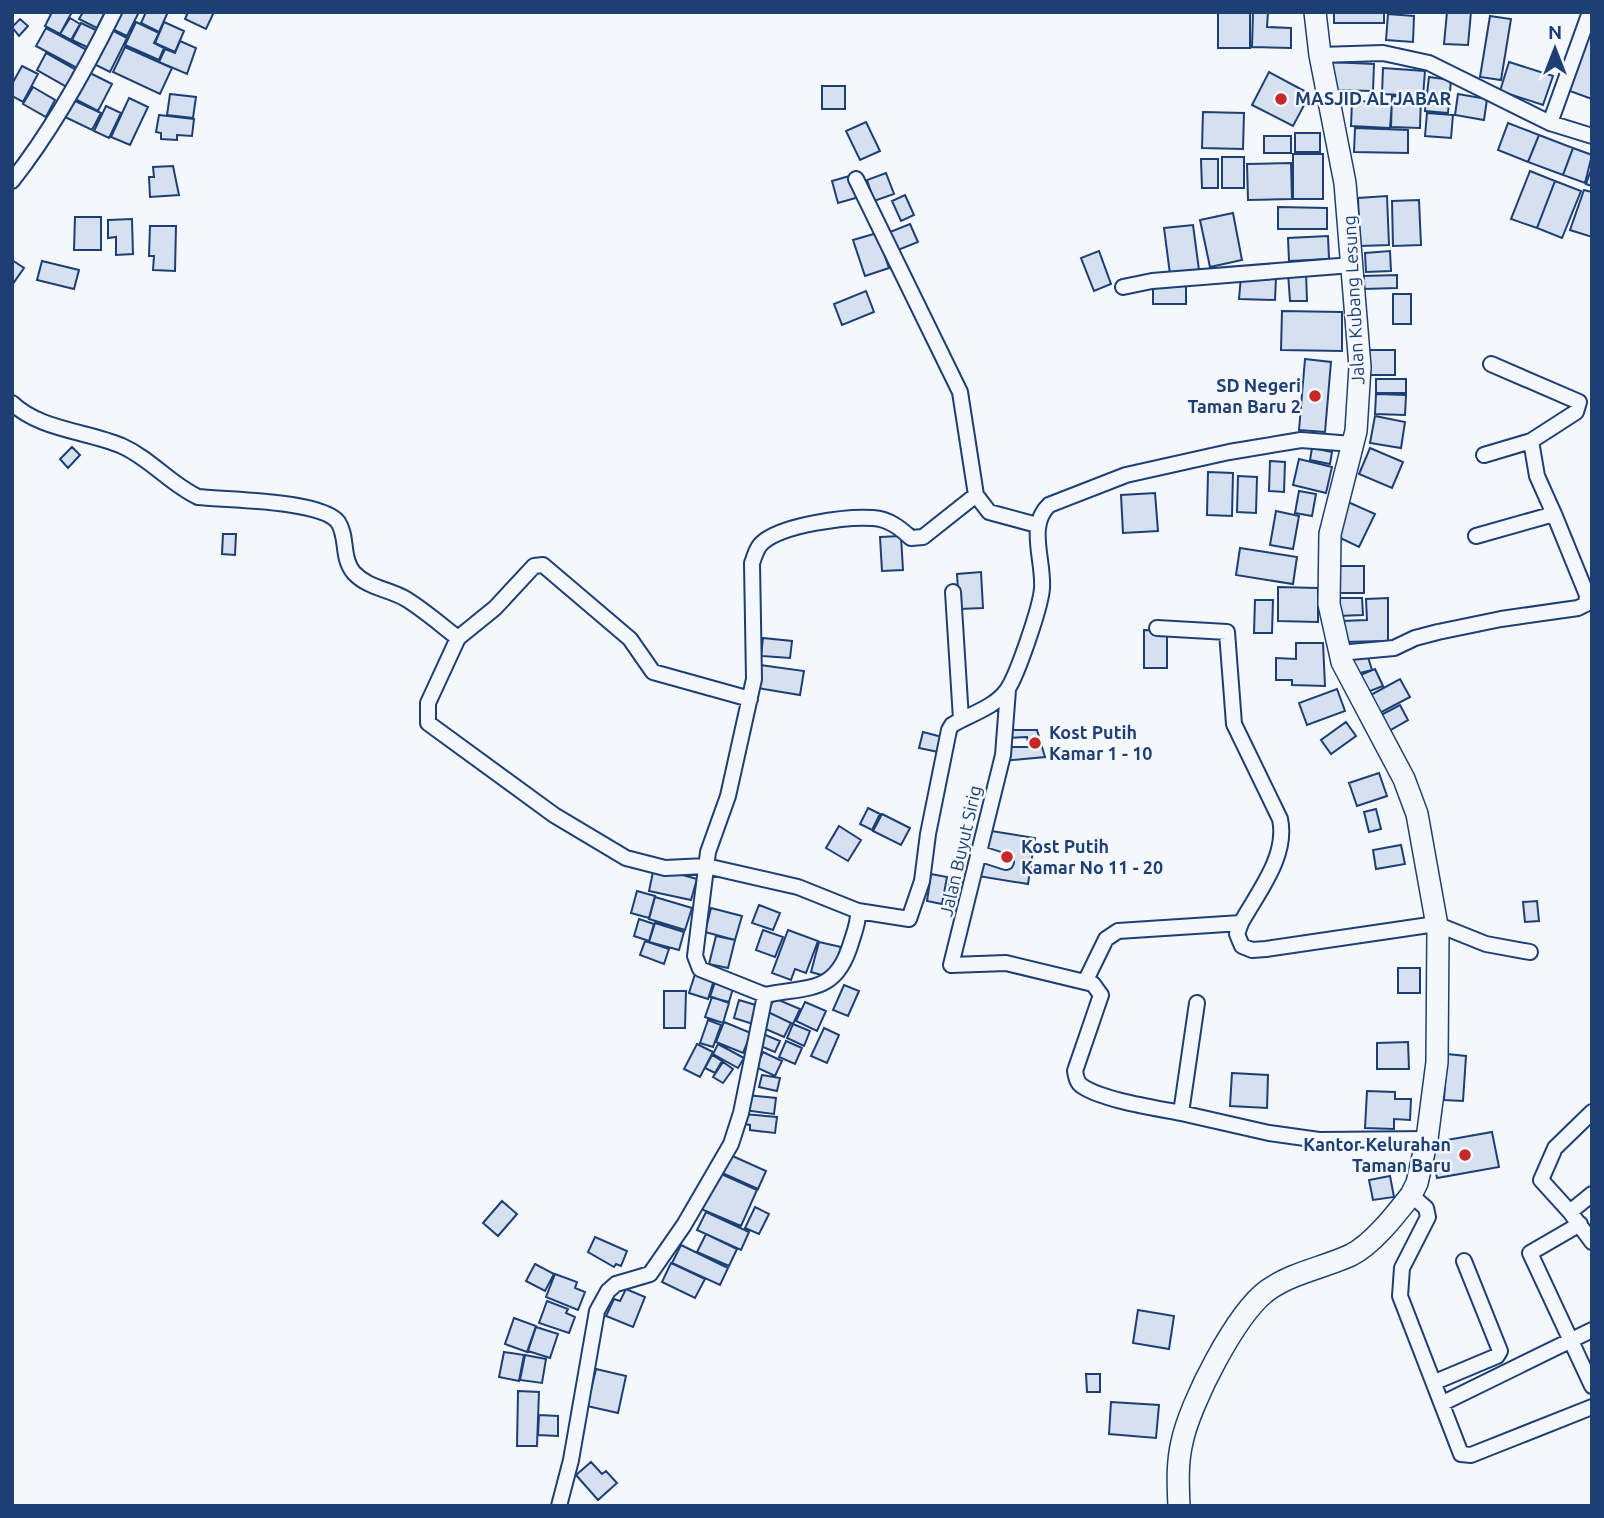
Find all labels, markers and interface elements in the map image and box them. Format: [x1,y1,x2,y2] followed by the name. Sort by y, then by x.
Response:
[1520,14,1590,84] north arrow
[1548,21,1562,43] text: N
[1295,88,1451,108] place label: MASJID AL JABAR
[1273,91,1289,107] marker: MASJID AL JABAR
[1339,215,1367,385] street label: Jalan Kubang Lesung
[1187,375,1301,416] place label: SD Negeri Taman Baru 2
[1307,388,1323,404] marker: SD Negeri Taman Baru 2
[1049,722,1152,763] place label: Kost Putih Kamar 1 - 10
[1027,735,1043,751] marker: Kost Putih Kamar 1 - 10
[935,783,985,918] street label: Jalan Buyut Sirig
[1021,836,1163,877] place label: Kost Putih Kamar No 11 - 20
[999,849,1015,865] marker: Kost Putih Kamar No 11 - 20
[1303,1134,1451,1175] place label: Kantor Kelurahan Taman Baru
[1457,1147,1473,1163] marker: Kantor Kelurahan Taman Baru

